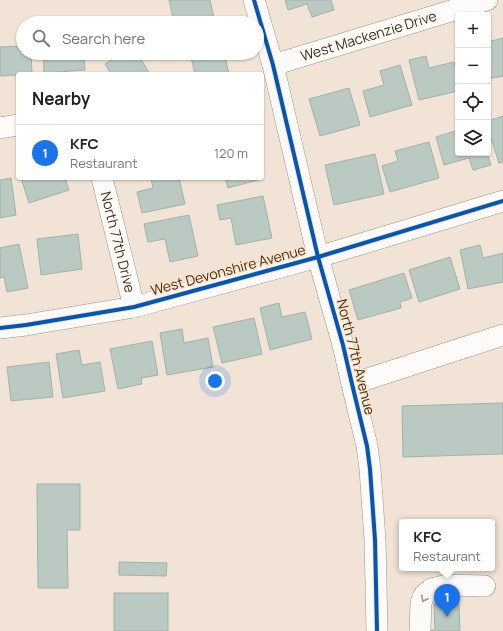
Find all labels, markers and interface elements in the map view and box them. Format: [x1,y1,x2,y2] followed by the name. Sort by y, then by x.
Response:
[298,6,439,65] street label: West Mackenzie Drive
[455,12,491,156] map controls
[455,12,491,48] button: +
[16,16,264,60] search box
[30,27,52,49] icon: search
[62,28,145,49] text: Search here
[455,48,491,84] button: −
[455,84,491,120] button: locate
[32,87,90,110] text: Nearby
[455,120,491,156] button: layers
[70,133,99,154] text: KFC
[42,144,48,162] text: 1
[214,144,248,162] text: 120 m
[70,154,137,172] text: Restaurant
[97,189,140,295] street label: North 77th Drive
[148,240,307,299] street label: West Devonshire Avenue
[333,297,380,417] street label: North 77th Avenue
[205,371,225,391] your location
[399,519,495,571] popup
[413,526,442,547] text: KFC
[413,547,481,565] text: Restaurant
[434,584,460,617] pin: 1
[421,595,429,602] one-way arrow

